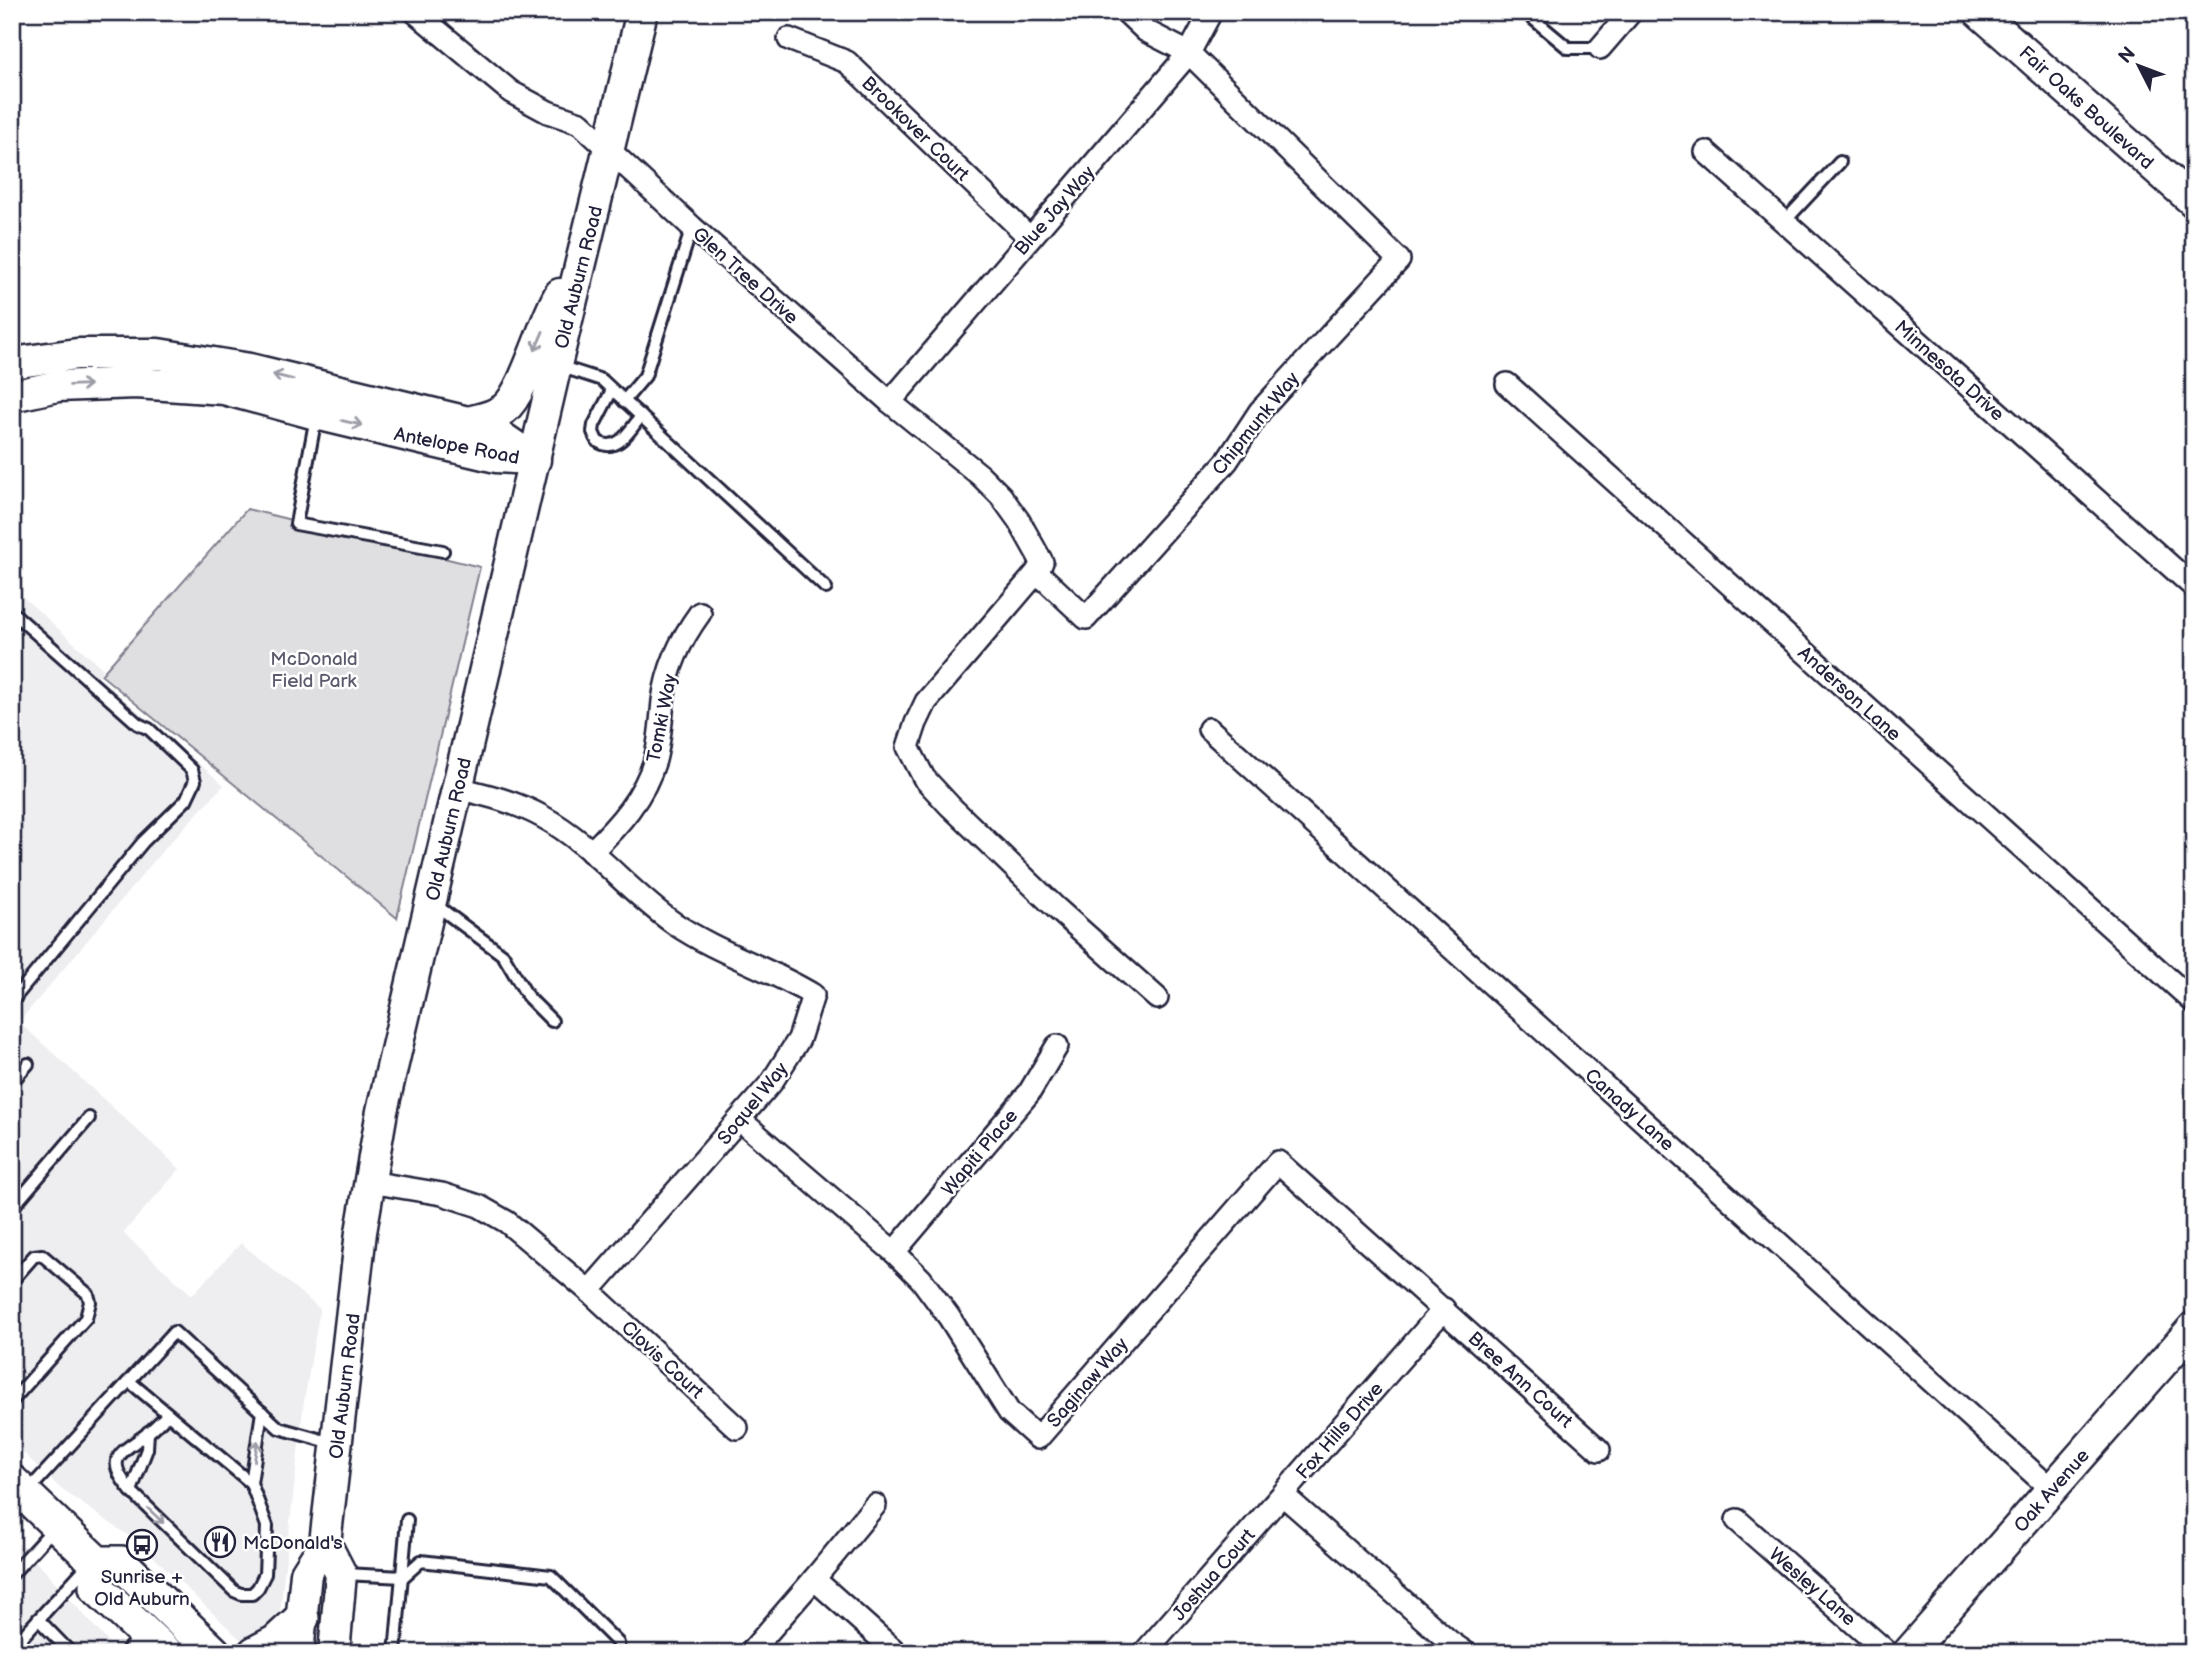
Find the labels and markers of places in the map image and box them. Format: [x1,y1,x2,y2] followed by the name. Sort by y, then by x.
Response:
[203,1525,237,1559] restaurant icon: McDonald's
[125,1528,159,1562] bus stop icon: Sunrise + Old Auburn
[243,1532,343,1555] place label: McDonald's
[94,1566,190,1611] place label: Sunrise + Old Auburn

